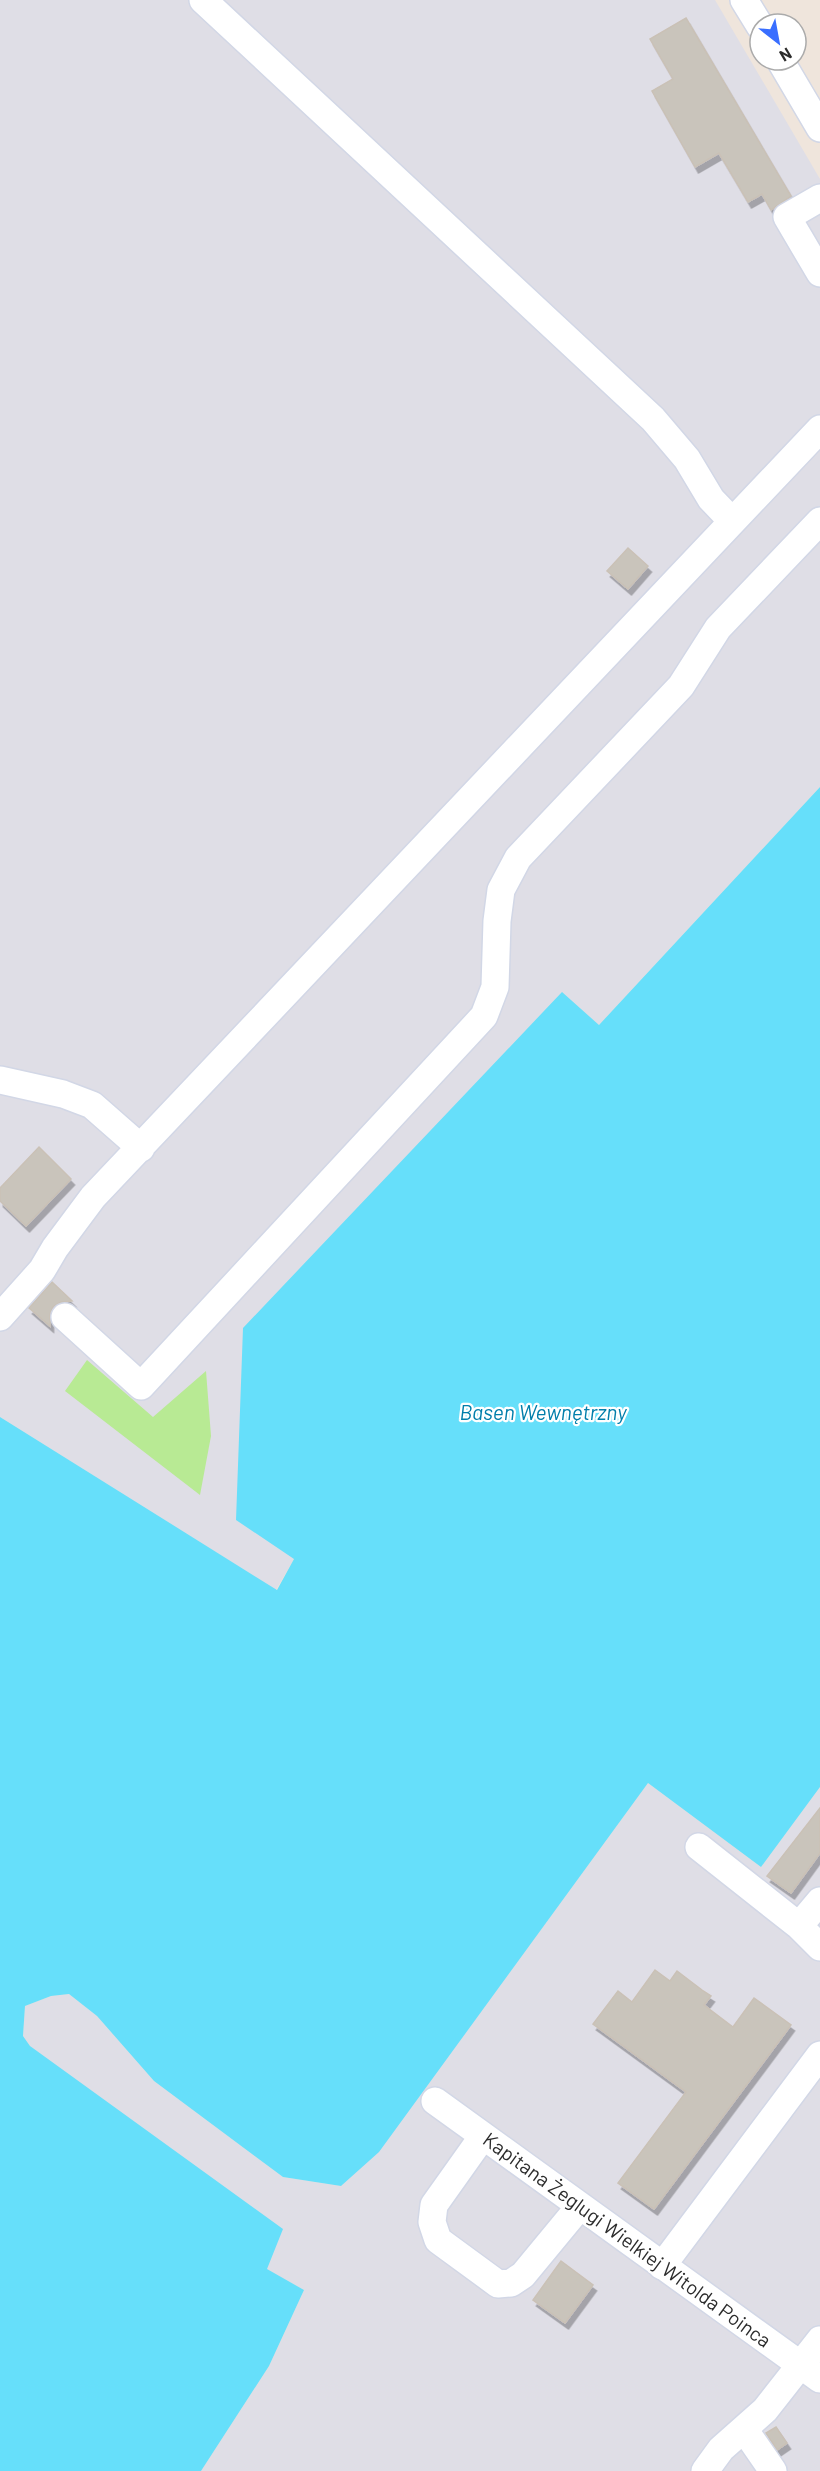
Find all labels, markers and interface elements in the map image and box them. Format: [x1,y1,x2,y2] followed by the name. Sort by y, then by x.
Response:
[748,12,808,72] north arrow
[777,44,795,66] text: N
[459,1399,627,1424] water label: Basen Wewnętrzny
[479,2127,776,2352] street label: Kapitana Żeglugi Wielkiej Witolda Poinca

